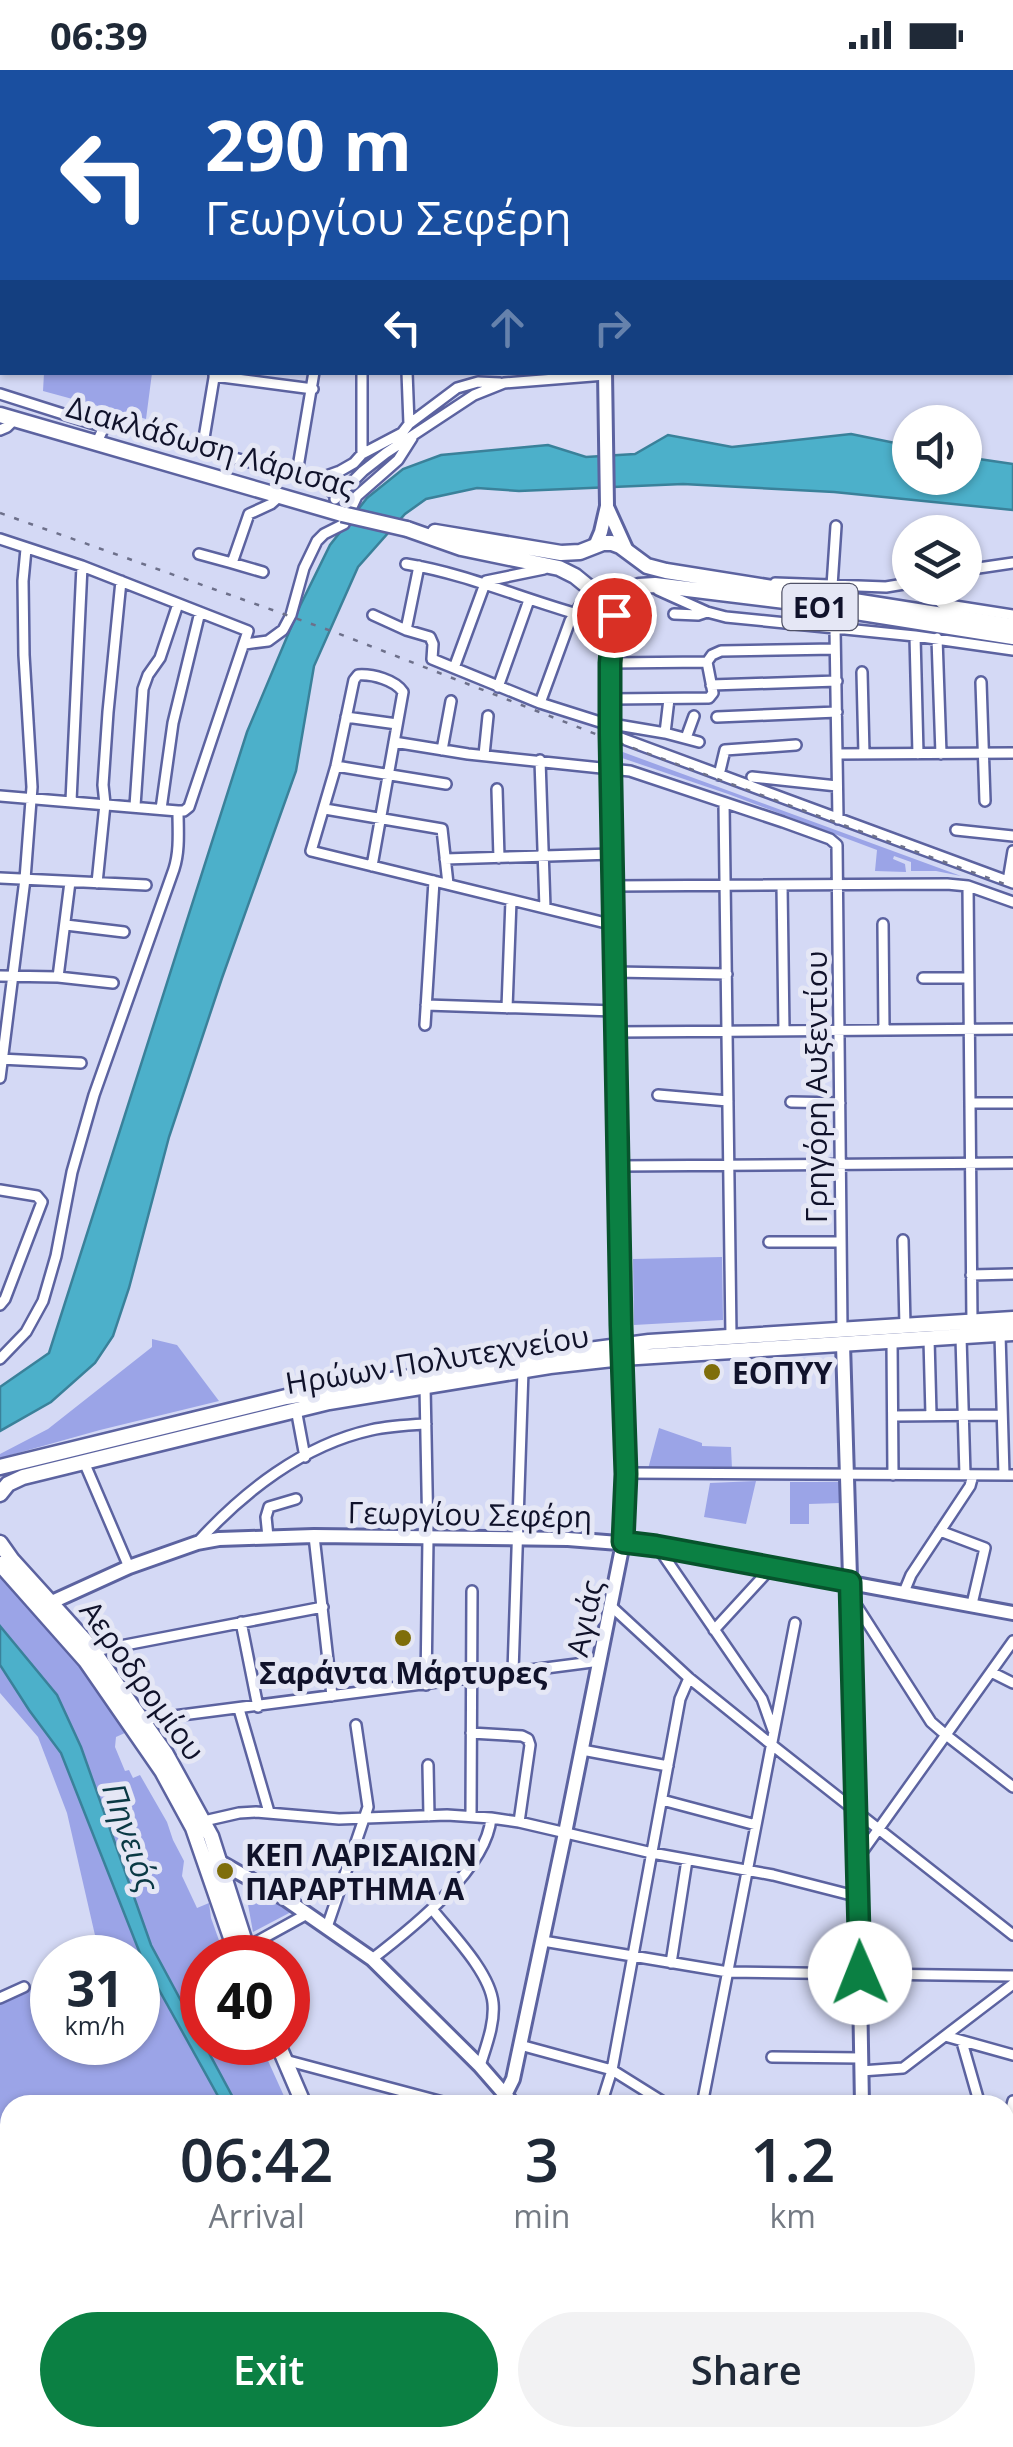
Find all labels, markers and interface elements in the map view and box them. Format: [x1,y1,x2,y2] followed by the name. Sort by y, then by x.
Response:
[50,9,148,61] text: 06:39
[205,96,412,192] text: 290 m
[40,110,170,240] icon: left
[205,187,572,248] text: Γεωργίου Σεφέρη
[375,300,430,355] icon: left
[480,300,535,355] icon: ahead
[585,300,640,355] icon: right
[62,385,360,507] street label: Διακλάδωση Λάρισας
[892,405,982,605] map controls
[892,405,982,495] button: sound
[892,515,982,605] button: layers
[572,573,657,658] pin
[782,584,858,630] road number: ΕΟ1
[587,588,642,643] icon: arrive
[795,951,836,1223] street label: Γρηγόρη Αυξεντίου
[282,1315,592,1403] street label: Ηρώων Πολυτεχνείου
[732,1352,833,1393] place label: ΕΟΠΥΥ
[701,1361,723,1383] marker: ΕΟΠΥΥ
[347,1491,593,1537] street label: Γεωργίου Σεφέρη
[556,1576,612,1660] street label: Αγιάς
[71,1592,215,1768] street label: Αεροδρομίου
[392,1627,414,1649] marker: Σαράντα Μάρτυρες
[259,1652,547,1693] place label: Σαράντα Μάρτυρες
[93,1777,171,1898] water label: Πηνειός
[245,1834,477,1909] place label: ΚΕΠ ΛΑΡΙΣΑΙΩΝ ΠΑΡΑΡΤΗΜΑ A
[214,1860,236,1882] marker: ΚΕΠ ΛΑΡΙΣΑΙΩΝ ΠΑΡΑΡΤΗΜΑ A
[808,1921,912,2025] position arrow
[180,1935,310,2065] speed limit sign: 40
[66,1954,124,2022] text: 31
[65,2008,125,2042] text: km/h
[180,2118,333,2200] text: 06:42
[525,2118,559,2200] text: 3
[750,2118,835,2200] text: 1.2
[208,2194,305,2237] text: Arrival
[513,2194,570,2237] text: min
[770,2194,816,2237] text: km
[40,2312,498,2427] button: Exit
[518,2312,975,2427] button: Share

